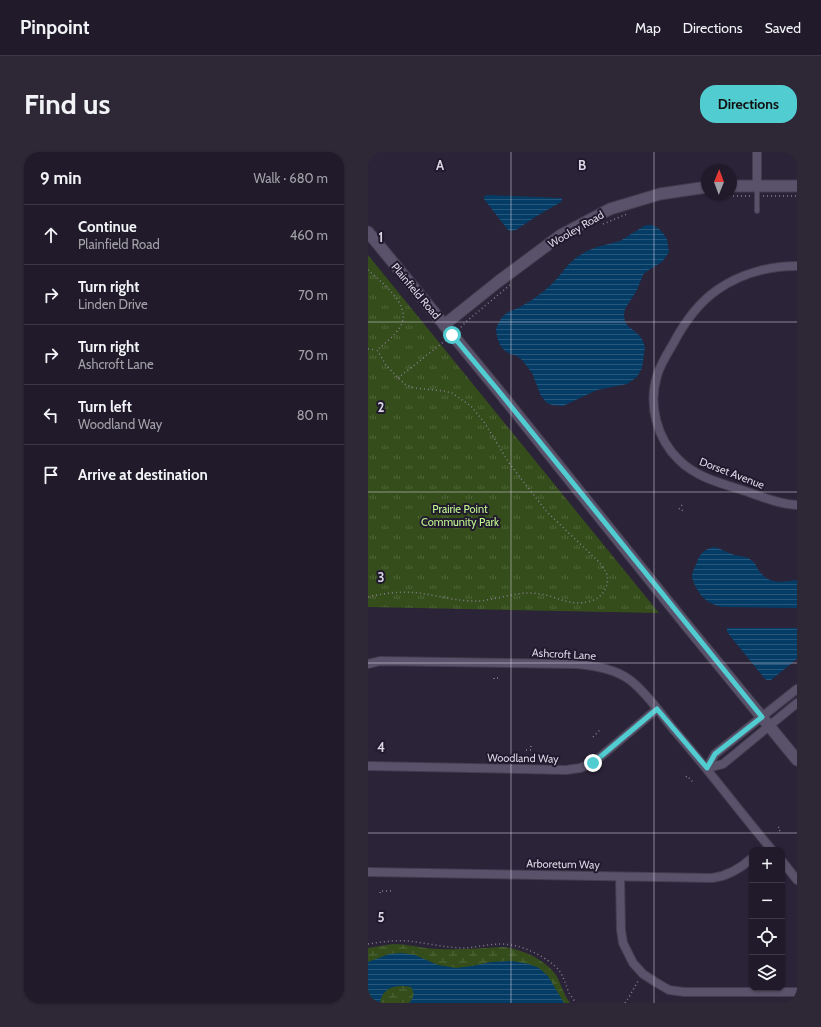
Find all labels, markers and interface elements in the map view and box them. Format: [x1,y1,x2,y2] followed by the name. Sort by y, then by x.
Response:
[20,16,89,39] text: Pinpoint
[635,19,661,37] text: Map
[683,19,743,37] text: Directions
[765,19,801,37] text: Saved
[700,85,797,123] button: Directions
[24,87,110,121] text: Find us
[436,157,445,173] text: A
[578,157,586,173] text: B
[701,164,737,200] north arrow
[40,168,82,188] text: 9 min
[253,170,328,186] text: Walk · 680 m
[546,207,606,251] street label: Wooley Road
[78,218,137,236] text: Continue
[40,224,62,246] icon: ahead
[290,227,328,243] text: 460 m
[379,229,383,245] text: 1
[78,236,160,252] text: Plainfield Road
[388,260,444,322] street label: Plainfield Road
[78,278,139,296] text: Turn right
[40,284,62,306] icon: right
[298,287,328,303] text: 70 m
[78,296,148,312] text: Linden Drive
[443,326,461,344] route start
[78,338,139,356] text: Turn right
[40,344,62,366] icon: right
[298,347,328,363] text: 70 m
[78,356,154,372] text: Ashcroft Lane
[78,398,132,416] text: Turn left
[378,399,385,415] text: 2
[40,404,62,426] icon: left
[297,407,328,423] text: 80 m
[78,416,162,432] text: Woodland Way
[697,454,767,492] street label: Dorset Avenue
[40,464,62,486] icon: arrive
[78,466,208,484] text: Arrive at destination
[421,502,499,529] park label: Prairie Point Community Park
[377,569,385,585] text: 3
[532,645,597,663] street label: Ashcroft Lane
[377,739,385,755] text: 4
[487,750,559,766] street label: Woodland Way
[584,754,602,772] route end
[749,847,785,991] map controls
[749,847,785,883] button: +
[526,856,600,872] street label: Arboretum Way
[749,883,785,919] button: −
[378,909,385,925] text: 5
[749,919,785,955] button: locate
[749,955,785,991] button: layers

